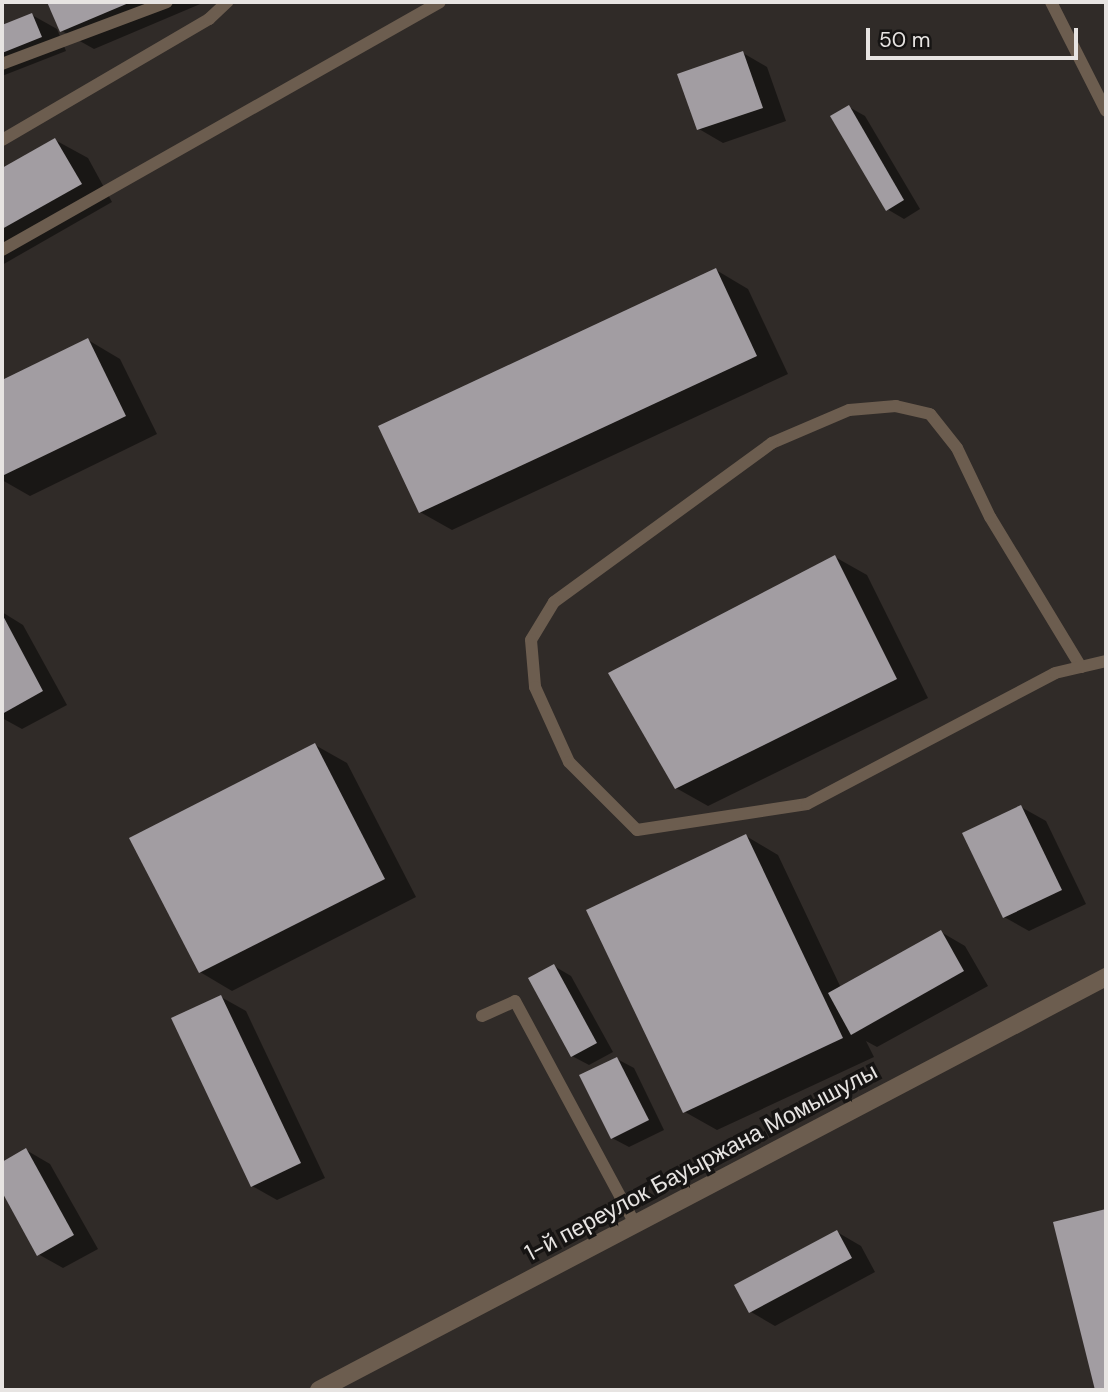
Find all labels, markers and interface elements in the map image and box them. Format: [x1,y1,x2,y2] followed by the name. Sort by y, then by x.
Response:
[870,14,1082,58] scale bar
[879,26,930,54] text: 50 m
[520,1057,882,1267] street label: 1-й переулок Бауыржана Момышулы

